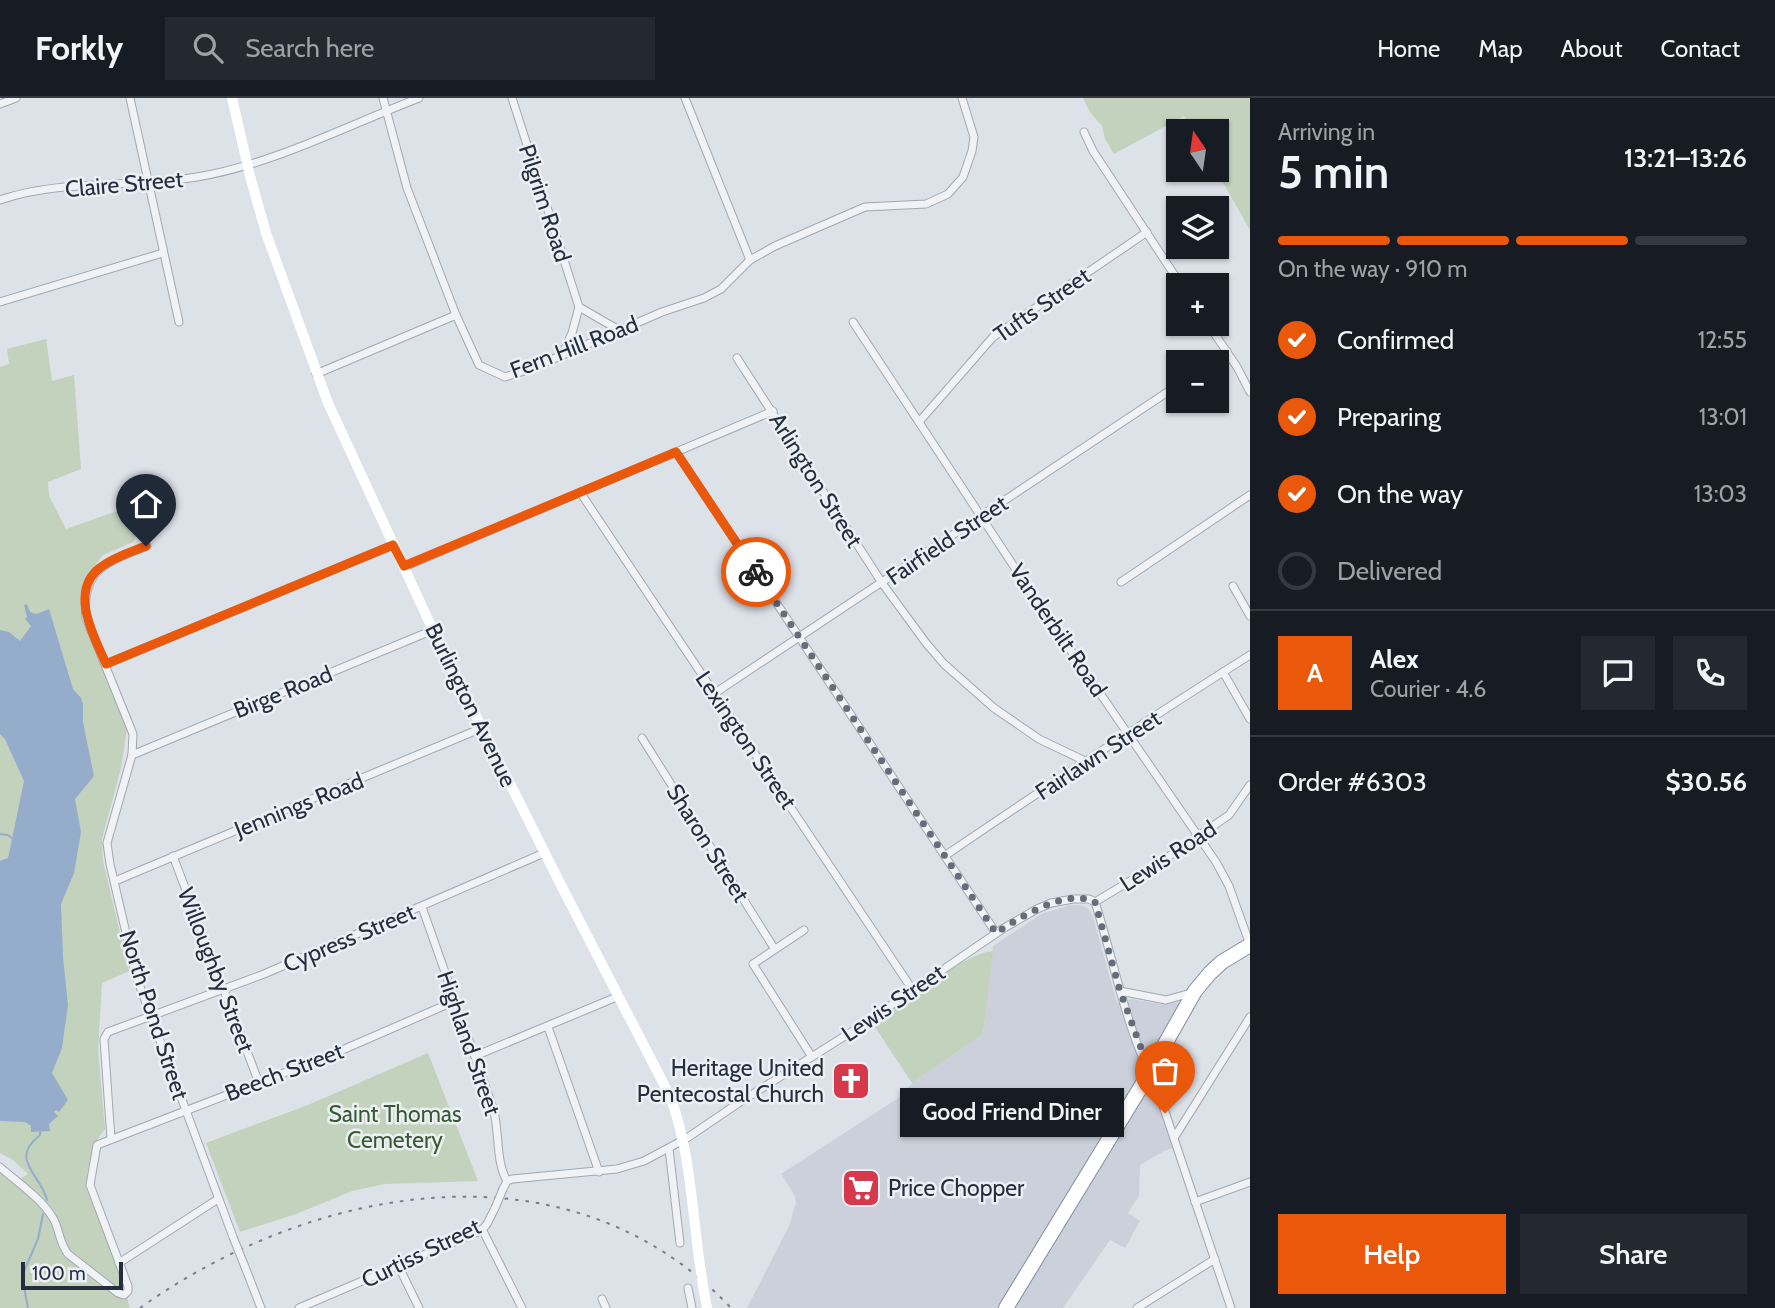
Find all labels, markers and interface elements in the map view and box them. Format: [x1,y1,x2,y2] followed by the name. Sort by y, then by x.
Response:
[165,17,655,80] search box
[35,28,123,68] text: Forkly
[189,29,227,67] icon: search
[245,32,374,64] text: Search here
[1377,34,1440,63] text: Home
[1478,34,1523,63] text: Map
[1561,34,1623,63] text: About
[1661,34,1740,63] text: Contact
[1278,118,1375,146] text: Arriving in
[1166,119,1228,182] north arrow
[1166,119,1229,413] map controls
[513,141,577,265] street label: Pilgrim Road
[1624,142,1747,174] text: 13:21–13:26
[1278,144,1389,200] text: 5 min
[64,165,185,203] street label: Claire Street
[1166,196,1229,259] button: layers
[1278,255,1467,283] text: On the way · 910 m
[988,261,1096,348] street label: Tufts Street
[1166,273,1229,336] button: +
[506,310,642,384] street label: Fern Hill Road
[1278,321,1316,359] icon: check
[1337,324,1454,356] text: Confirmed
[1698,326,1747,354] text: 12:55
[1166,350,1229,413] button: −
[1278,398,1316,436] icon: check
[1337,401,1441,433] text: Preparing
[1699,403,1747,431] text: 13:01
[763,407,869,553] street label: Arlington Street
[116,474,176,546] pin
[1278,475,1316,513] icon: check
[1337,478,1463,510] text: On the way
[1694,480,1747,508] text: 13:03
[127,485,165,523] icon: home
[881,489,1013,591] street label: Fairfield Street
[721,537,791,607] courier
[737,553,775,591] icon: bike
[1337,555,1442,587] text: Delivered
[1003,558,1113,702] street label: Vanderbilt Road
[419,618,523,792] street label: Burlington Avenue
[1581,636,1655,710] button: chat
[1673,636,1747,710] button: phone
[1370,643,1419,675] text: Alex
[1307,657,1323,689] text: A
[230,660,336,724] street label: Birge Road
[690,666,803,815] street label: Lexington Street
[1370,675,1486,703] text: Courier · 4.6
[1030,704,1166,806] street label: Fairlawn Street
[229,766,368,844] street label: Jennings Road
[1278,766,1427,798] text: Order #6303
[1665,766,1747,798] text: $30.56
[661,779,755,907] street label: Sharon Street
[1115,815,1221,897] street label: Lewis Road
[172,884,260,1057] street label: Willoughby Street
[279,898,419,978] street label: Cypress Street
[113,927,195,1104] street label: North Pond Street
[836,958,950,1048] street label: Lewis Street
[431,967,507,1119] street label: Highland Street
[221,1037,347,1107] street label: Beech Street
[1135,1041,1195,1113] pin
[1146,1052,1184,1090] icon: bag
[637,1054,824,1108] place label: Heritage United Pentecostal Church
[830,1060,872,1102] church icon: Heritage United Pentecostal Church
[899,1088,1123,1138] callout: Good Friend Diner
[922,1098,1102,1126] text: Good Friend Diner
[329,1100,461,1154] park label: Saint Thomas Cemetery
[840,1167,882,1209] supermarket icon: Price Chopper
[888,1174,1025,1202] place label: Price Chopper
[357,1212,485,1294] street label: Curtiss Street
[1278,1214,1506,1294] button: Help
[1520,1214,1747,1294] button: Share
[21,1259,122,1291] scale bar
[32,1262,86,1285] text: 100 m

